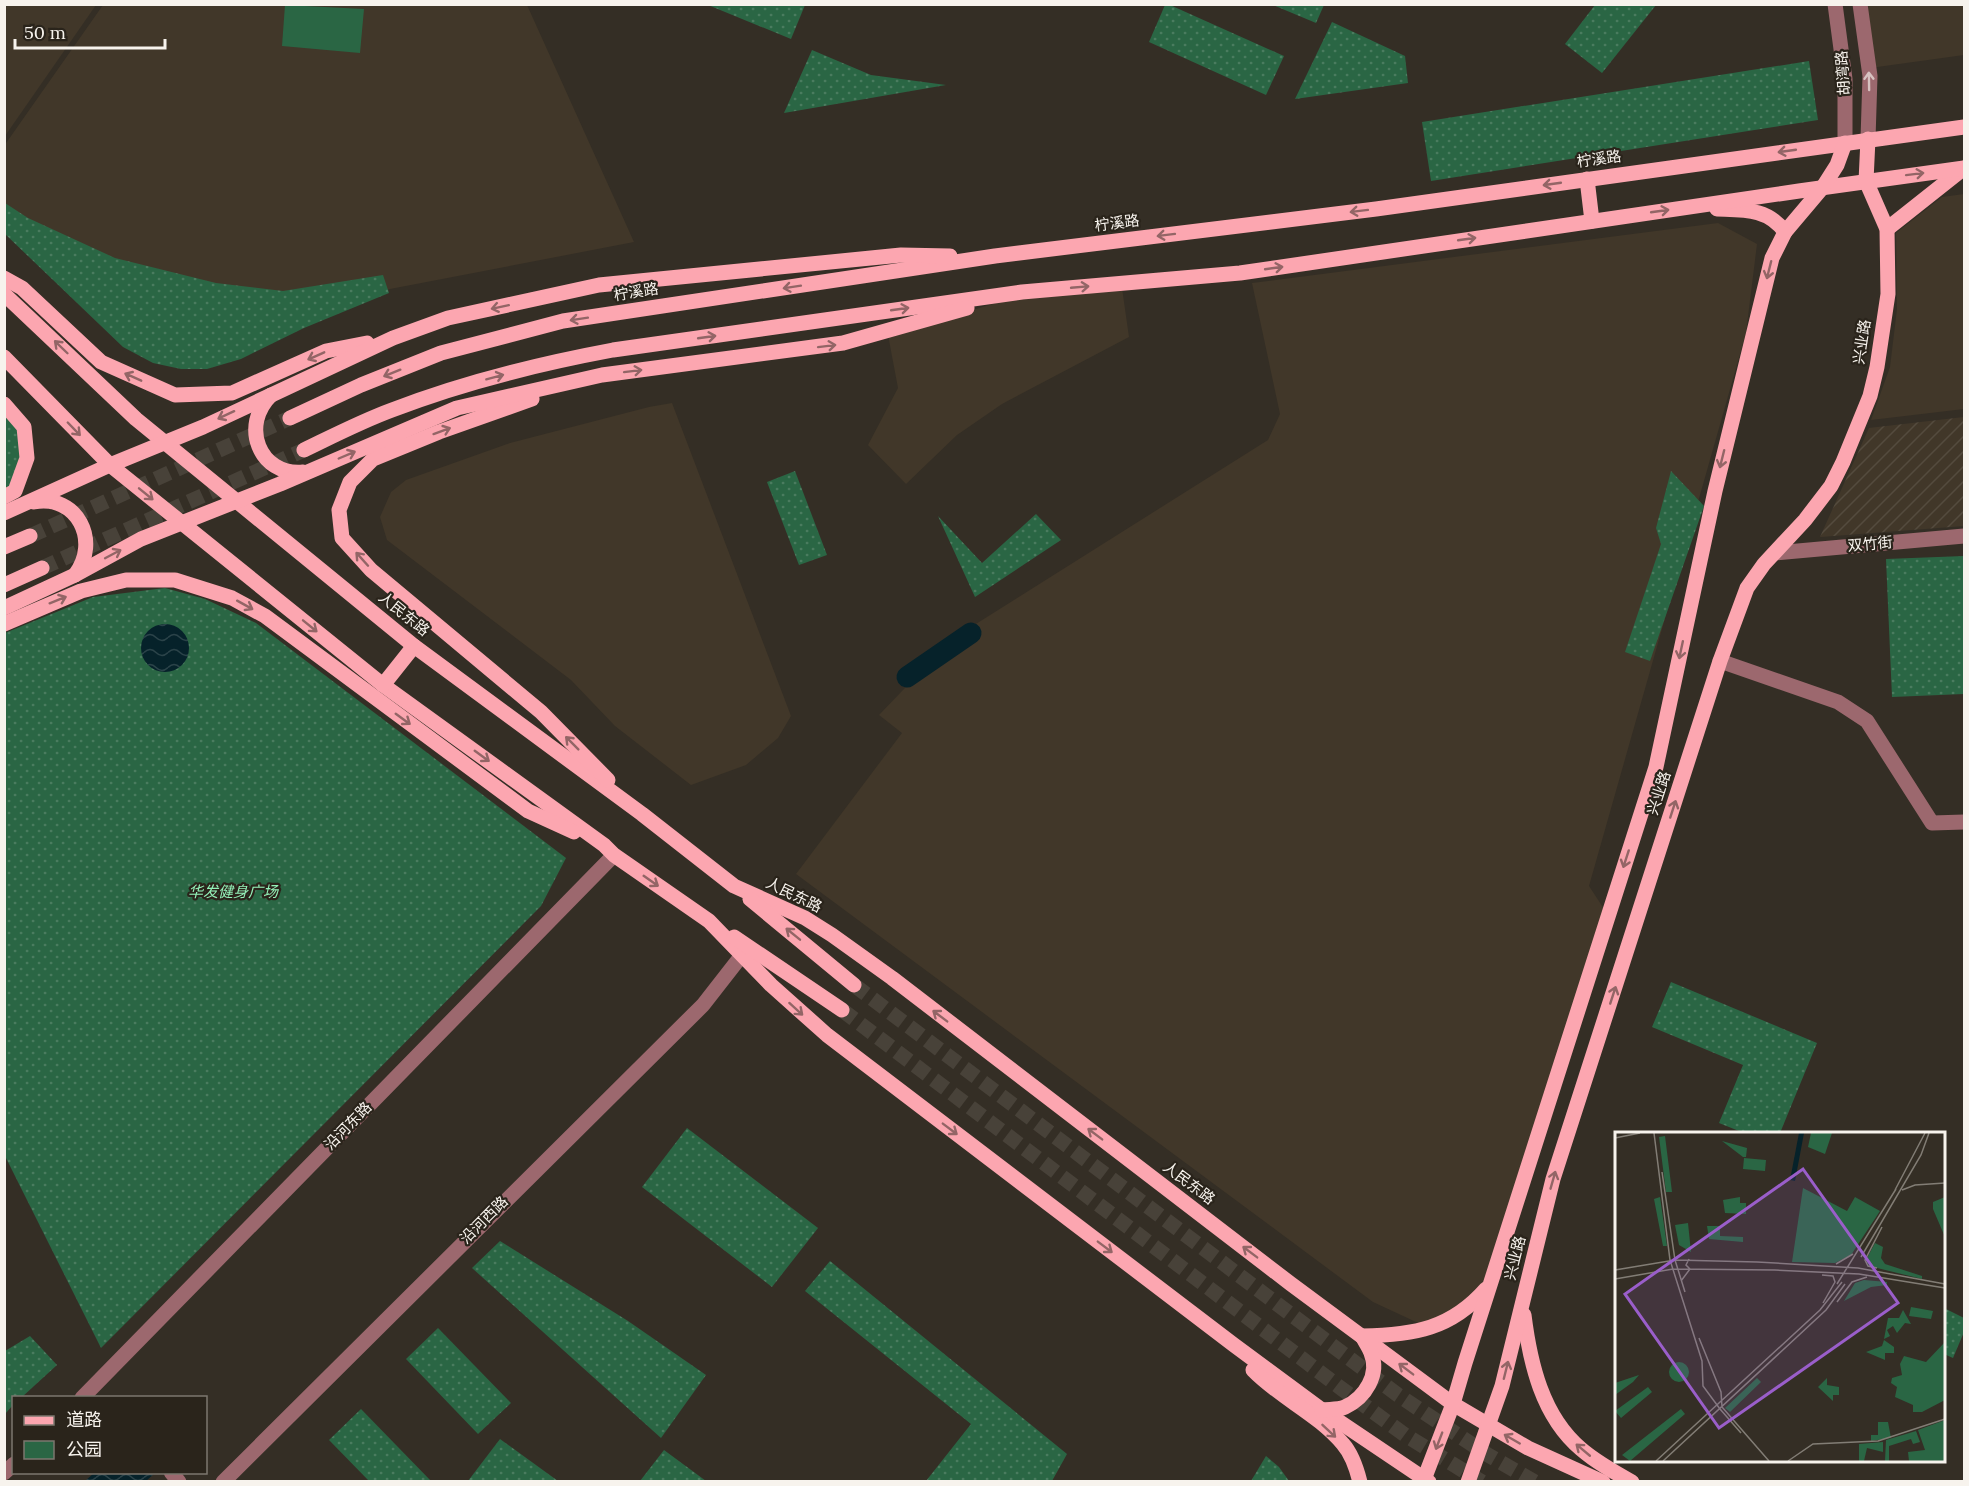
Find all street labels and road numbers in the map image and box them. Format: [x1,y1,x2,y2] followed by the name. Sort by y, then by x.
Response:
[1831,50,1854,96] street label: 胡湾路
[1575,146,1623,171] street label: 柠溪路
[1093,210,1140,235] street label: 柠溪路
[612,279,660,304] street label: 柠溪路
[1849,318,1874,366] street label: 兴业路
[1847,532,1893,555] street label: 双竹街
[375,587,434,640] street label: 人民东路
[1643,769,1675,817] street label: 兴业路
[763,873,825,916] street label: 人民东路
[320,1097,375,1154] street label: 沿河东路
[1160,1157,1219,1208] street label: 人民东路
[456,1192,512,1248] street label: 沿河西路
[1500,1234,1529,1282] street label: 兴业路

